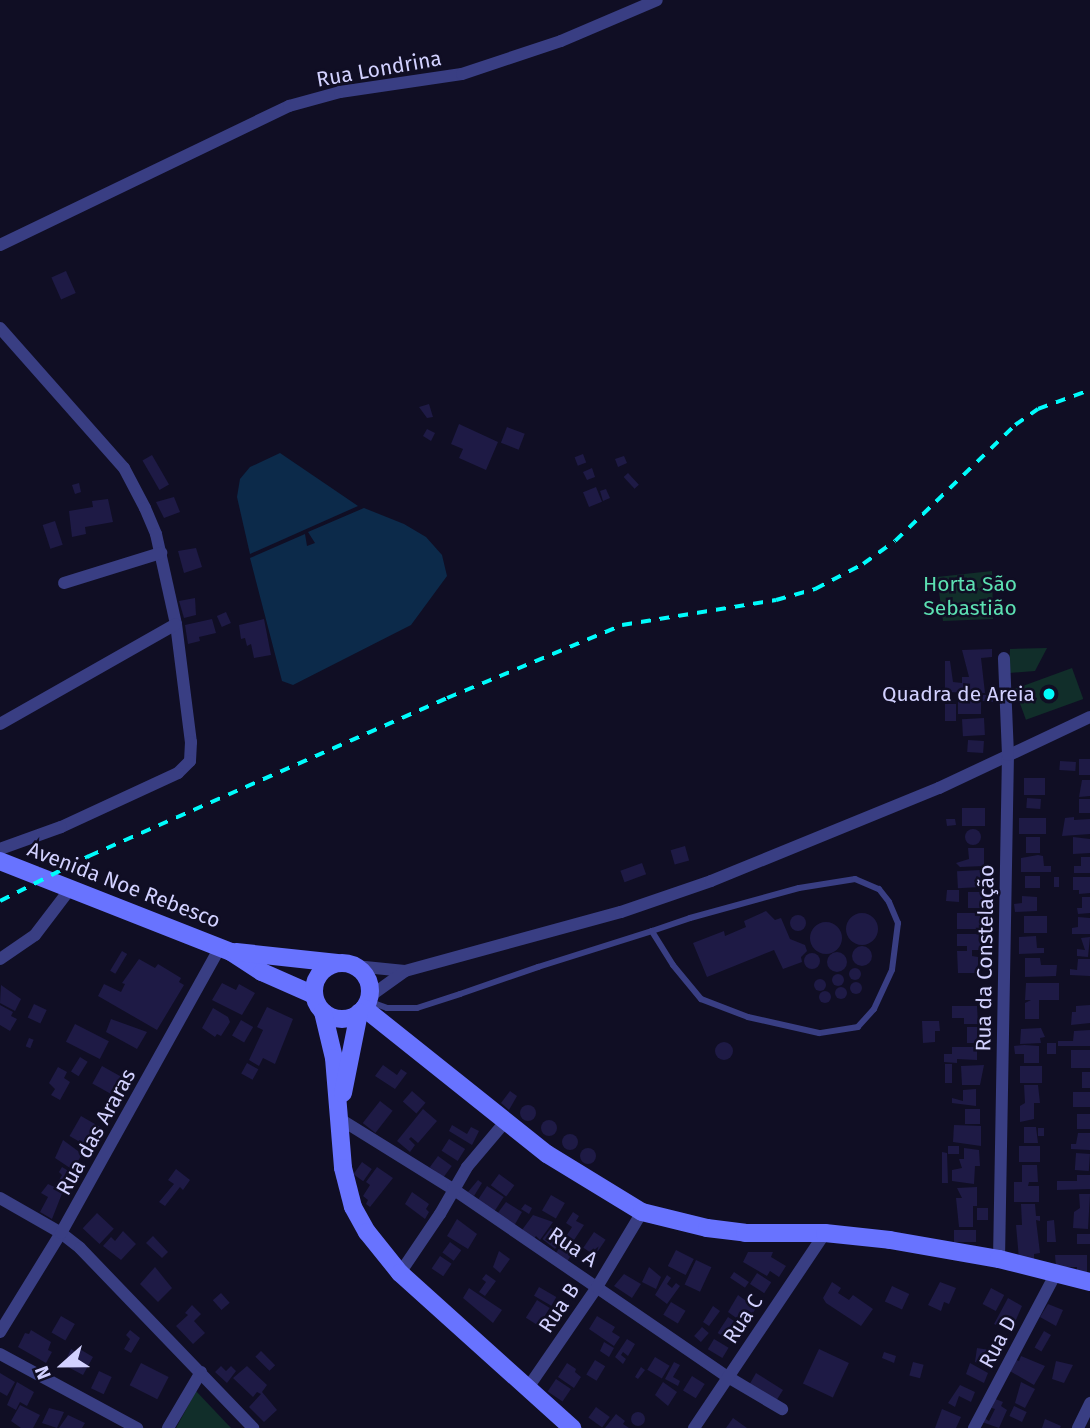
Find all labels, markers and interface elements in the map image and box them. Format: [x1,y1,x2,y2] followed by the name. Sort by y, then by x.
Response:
[314,46,444,92] street label: Rua Londrina
[923,571,1017,621] park label: Horta São Sebastião
[882,681,1035,707] place label: Quadra de Areia
[1041,686,1057,702] marker: Quadra de Areia
[24,837,224,933] street label: Avenida Noe Rebesco
[971,864,999,1052] street label: Rua da Constelação
[51,1065,141,1199] street label: Rua das Araras
[544,1221,602,1273] street label: Rua A
[533,1278,585,1338] street label: Rua B
[718,1290,768,1348] street label: Rua C
[974,1312,1022,1372] street label: Rua D
[28,1330,98,1400] north arrow
[30,1363,56,1383] text: N

